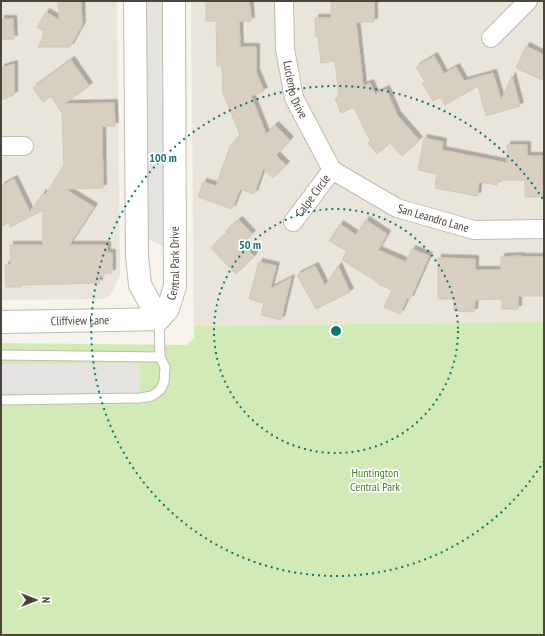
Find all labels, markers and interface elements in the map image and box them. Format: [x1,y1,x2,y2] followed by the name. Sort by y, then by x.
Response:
[280,59,311,121] street label: Luciento Drive
[149,150,177,165] text: 100 m
[292,171,333,219] street label: Calpe Circle
[396,201,471,235] street label: San Leandro Lane
[163,226,182,302] street label: Central Park Drive
[239,237,261,252] text: 50 m
[51,312,109,328] street label: Cliffview Lane
[329,324,343,338] centre of rings
[350,465,400,494] park label: Huntington Central Park
[16,580,56,620] north arrow
[39,597,53,603] text: N

